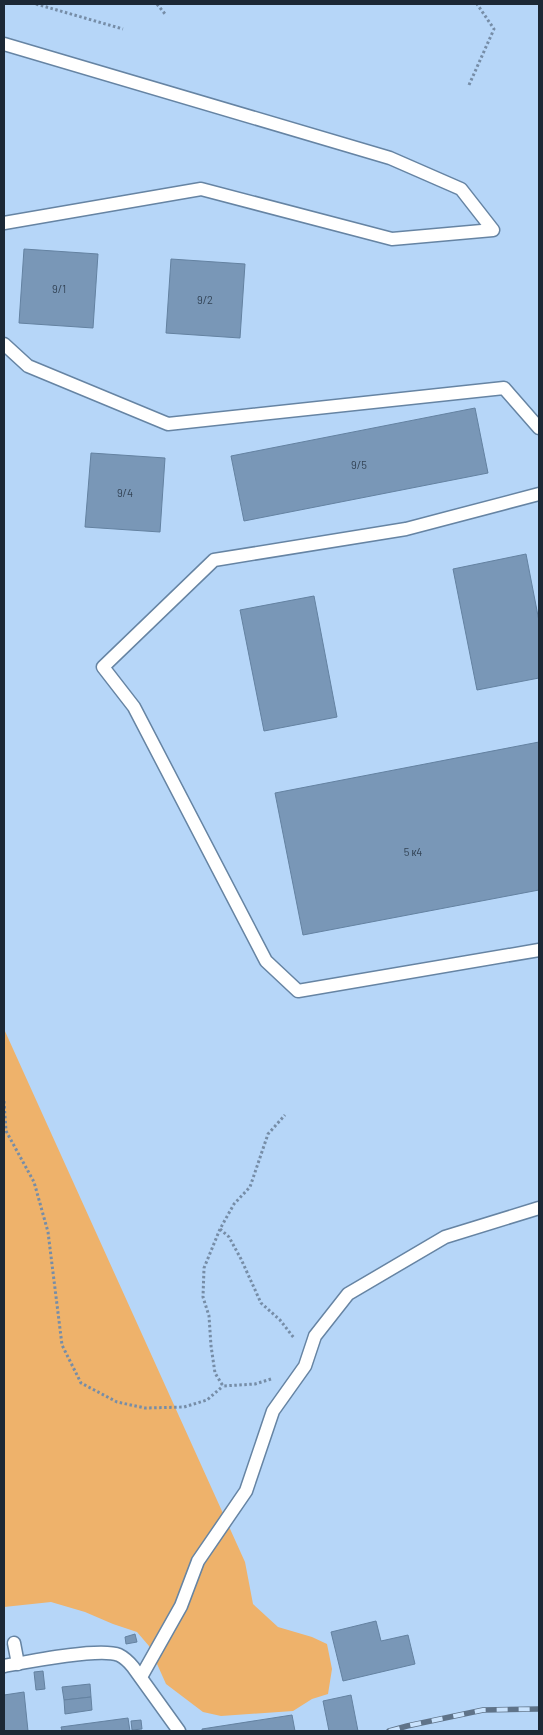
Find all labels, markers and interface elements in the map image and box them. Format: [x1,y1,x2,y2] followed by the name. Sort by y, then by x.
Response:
[52,282,66,295] house number: 9/1
[197,293,213,306] house number: 9/2
[351,458,367,471] house number: 9/5
[117,486,133,499] house number: 9/4
[404,845,422,858] house number: 5 к4

